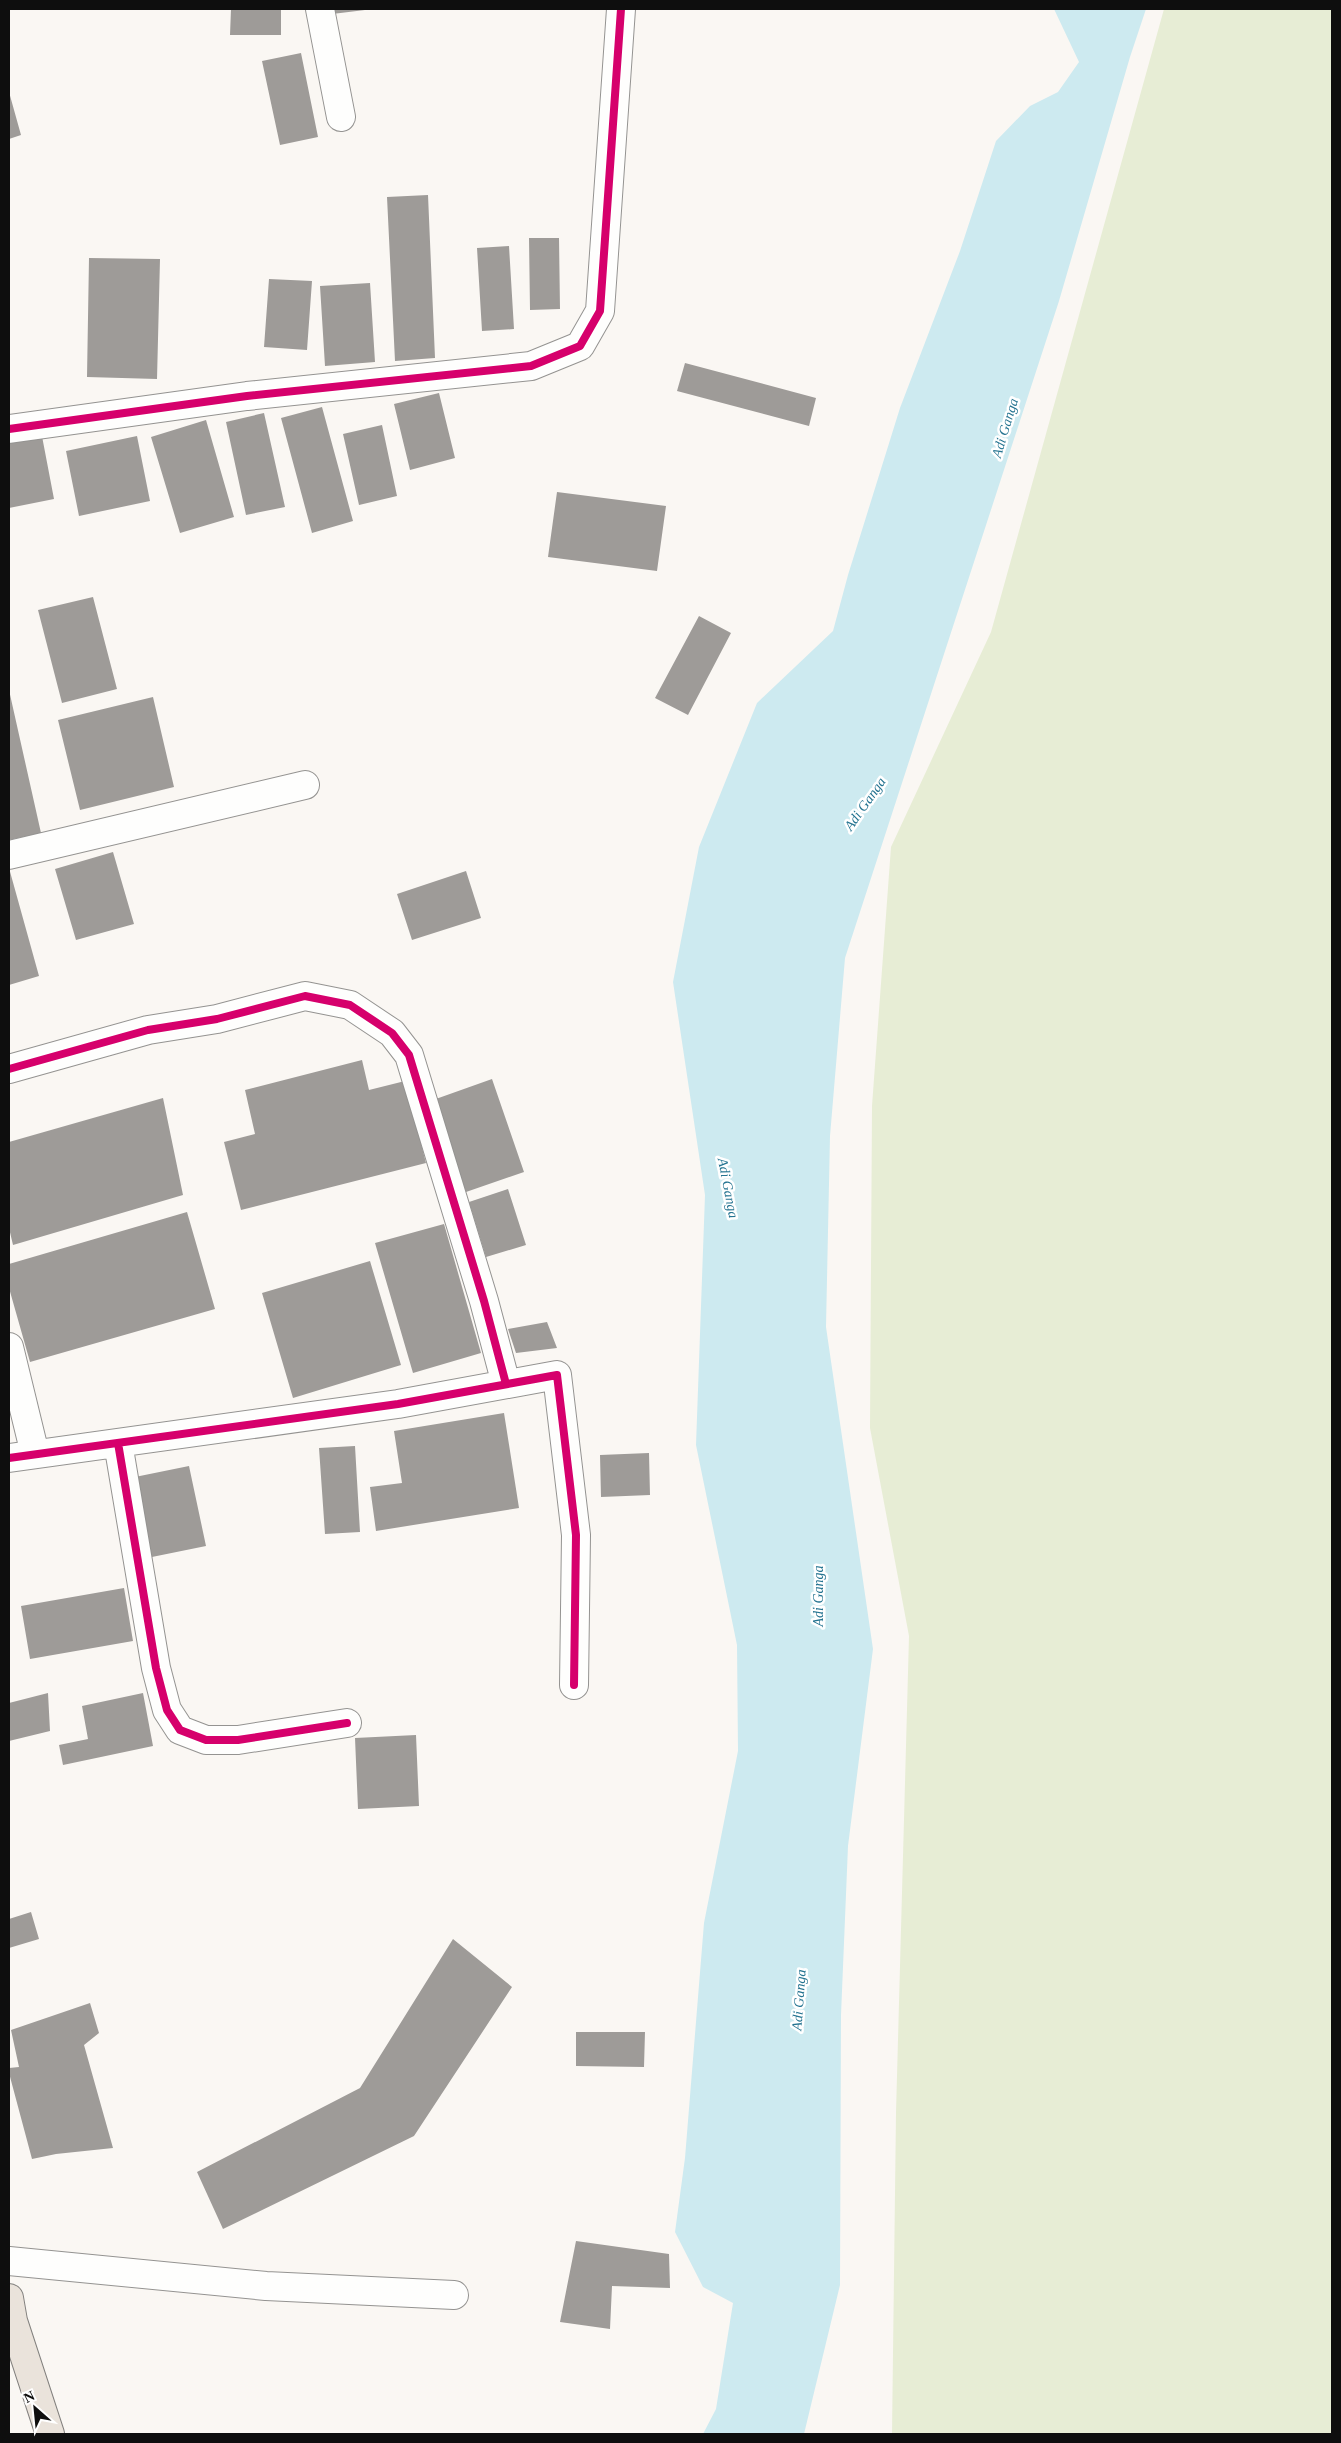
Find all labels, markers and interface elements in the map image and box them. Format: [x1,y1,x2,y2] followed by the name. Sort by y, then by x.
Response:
[989,397,1021,460] water label: Adi Ganga
[841,775,889,834] water label: Adi Ganga
[715,1156,741,1219] water label: Adi Ganga
[811,1565,826,1628] water label: Adi Ganga
[789,1969,809,2032] water label: Adi Ganga
[10,2383,60,2433] north arrow
[21,2388,37,2406] text: N

